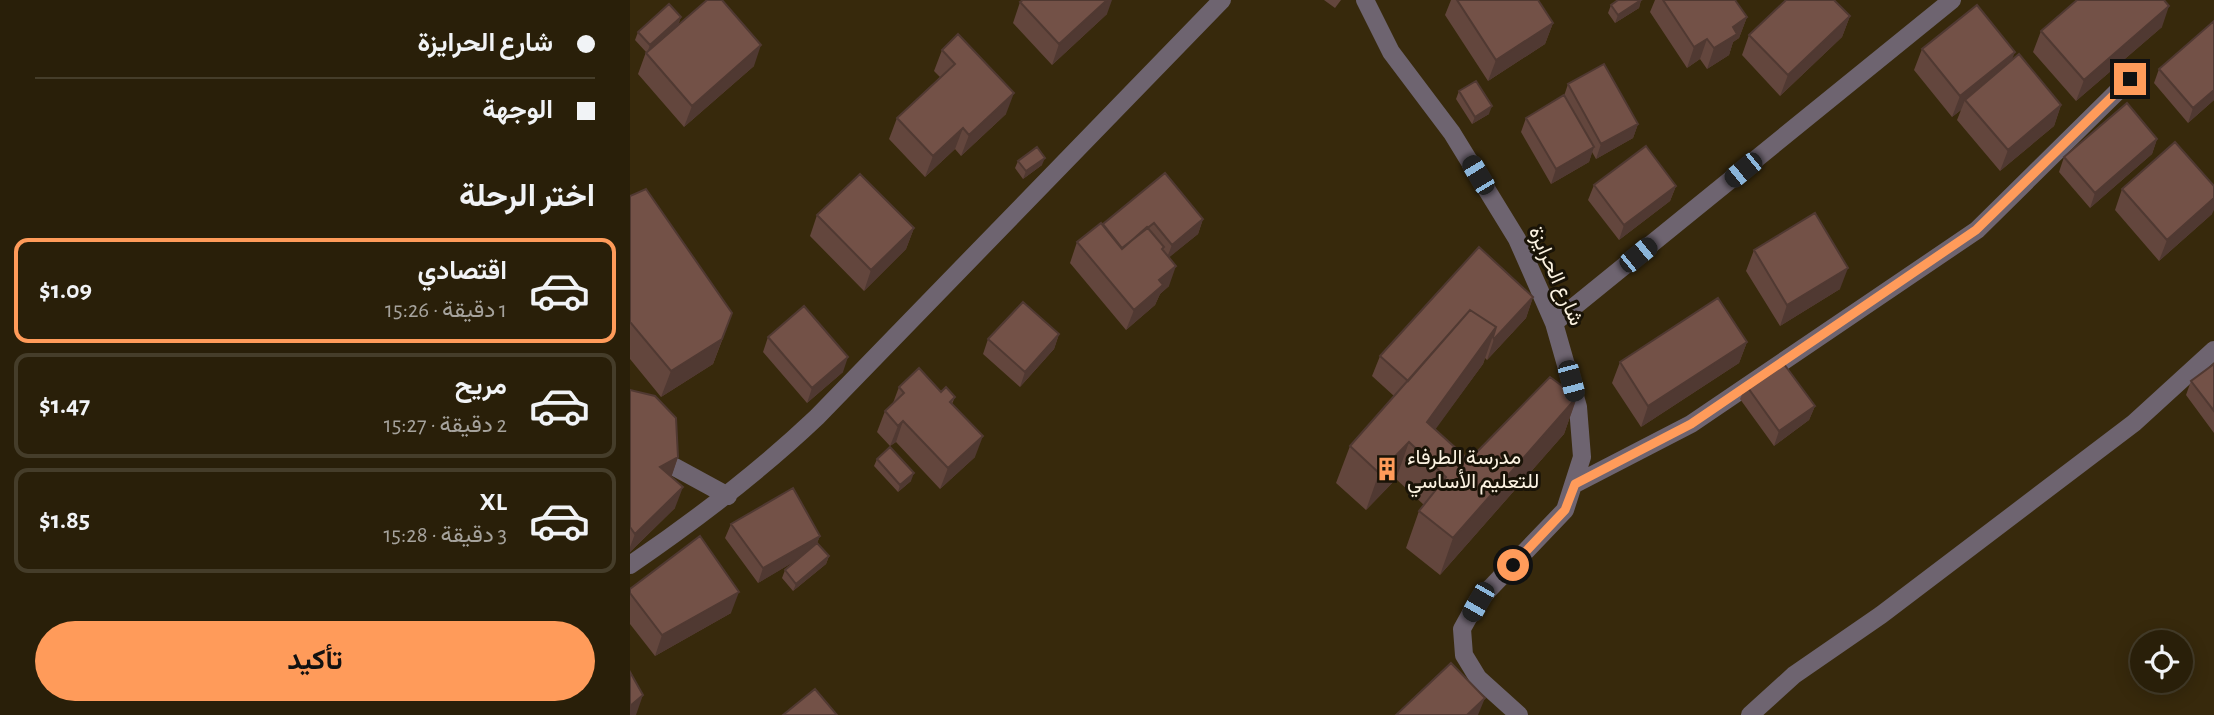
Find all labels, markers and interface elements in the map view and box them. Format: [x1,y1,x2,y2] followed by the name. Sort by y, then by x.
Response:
[417,30,553,56] text: شارع الحرايزة
[2114,63,2146,95] route end
[482,97,553,123] text: الوجهة
[1721,149,1766,191] car
[1459,152,1498,198] car
[459,180,595,212] text: اختر الرحلة
[1522,223,1587,330] street label: شارع الحرايزة
[1616,234,1661,276] car
[418,258,507,284] text: اقتصادي
[528,259,591,322] icon: car
[39,277,92,303] text: $1.09
[385,299,507,322] text: 1 دقيقة · 15:26
[1556,358,1587,404] car
[455,373,507,399] text: مريح
[528,374,591,437] icon: car
[39,392,90,418] text: $1.47
[384,414,507,437] text: 2 دقيقة · 15:27
[1407,447,1539,498] place label: مدرسة الطرفاء للتعليم الأساسي
[1373,455,1401,483] building icon: مدرسة الطرفاء للتعليم الأساسي
[480,489,507,515] text: XL
[528,489,591,552] icon: car
[39,507,90,533] text: $1.85
[383,524,507,547] text: 3 دقيقة · 15:28
[1497,549,1529,581] route start
[1459,579,1498,625] car
[35,621,595,701] button: تأكيد
[2130,630,2193,693] map controls
[2130,630,2193,693] button: locate

